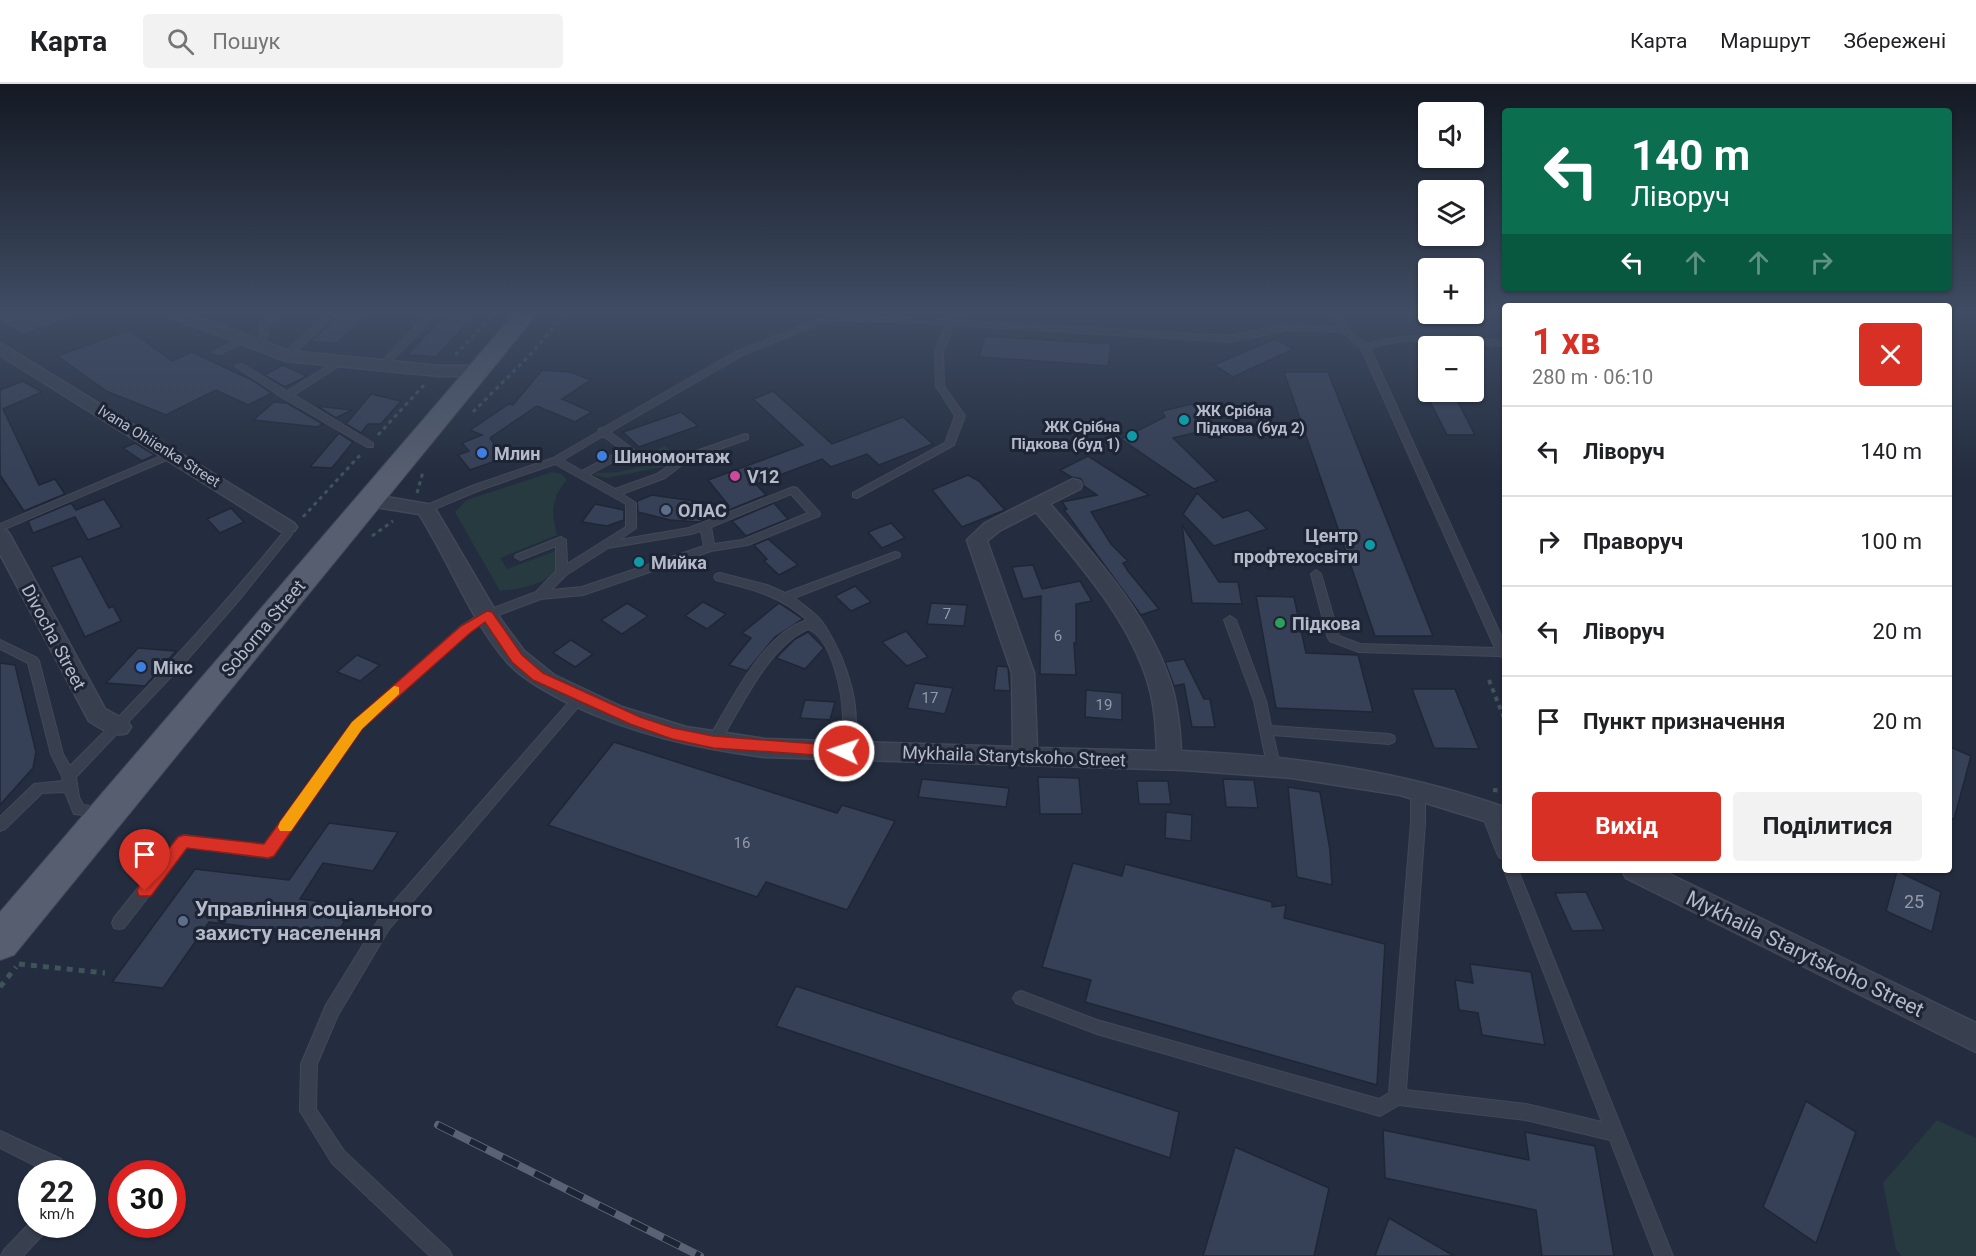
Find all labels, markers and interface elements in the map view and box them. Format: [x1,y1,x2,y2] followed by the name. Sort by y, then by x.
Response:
[143,14,563,68] search box
[30,25,107,58] text: Карта
[164,25,197,58] icon: search
[212,29,280,54] text: Пошук
[1630,29,1687,53] text: Карта
[1720,29,1811,53] text: Маршрут
[1844,29,1946,53] text: Збережені
[1418,102,1484,402] map controls
[1418,102,1484,168] button: sound
[1631,131,1750,180] text: 140 m
[1532,132,1610,210] icon: left
[1418,180,1484,246] button: layers
[1631,181,1730,213] text: Ліворуч
[1616,246,1649,279] icon: left
[1679,246,1712,279] icon: ahead
[1742,246,1775,279] icon: ahead
[1805,246,1838,279] icon: right
[1418,258,1484,324] button: +
[1532,321,1600,363] text: 1 хв
[1859,323,1922,386] button: close
[1418,336,1484,402] button: −
[1532,365,1653,389] text: 280 m · 06:10
[95,401,224,491] street label: Ivana Ohiienka Street
[1196,402,1305,437] place label: ЖК Срібна Підкова (буд 2)
[1177,413,1191,427] marker: ЖК Срібна Підкова (буд 2)
[1011,418,1120,453] place label: ЖК Срібна Підкова (буд 1)
[1125,429,1139,443] marker: ЖК Срібна Підкова (буд 1)
[1532,435,1565,468] icon: left
[1583,439,1665,464] text: Ліворуч
[1860,439,1922,464] text: 140 m
[494,443,541,464] place label: Млин
[475,446,489,460] marker: Млин
[614,446,730,467] place label: Шиномонтаж
[595,449,609,463] marker: Шиномонтаж
[747,466,779,487] place label: V12
[728,469,742,483] marker: V12
[678,500,727,521] place label: ОЛАС
[659,503,673,517] marker: ОЛАС
[1234,525,1358,567] place label: Центр профтехосвіти
[1532,525,1565,558] icon: right
[1583,529,1683,554] text: Праворуч
[1860,529,1922,554] text: 100 m
[1363,538,1377,552] marker: Центр профтехосвіти
[651,552,707,573] place label: Мийка
[632,555,646,569] marker: Мийка
[217,576,309,680] street label: Soborna Street
[17,581,91,693] street label: Divocha Street
[943,605,951,623] house number: 7
[1292,613,1361,634] place label: Підкова
[1532,615,1565,648] icon: left
[1273,616,1287,630] marker: Підкова
[1583,619,1665,644] text: Ліворуч
[1873,619,1922,644] text: 20 m
[1054,627,1062,645] house number: 6
[153,657,193,678] place label: Мікс
[134,660,148,674] marker: Мікс
[922,689,938,707] house number: 17
[1096,696,1112,714] house number: 19
[1532,705,1565,738] icon: arrive
[1583,709,1785,734] text: Пункт призначення
[1873,709,1922,734] text: 20 m
[812,719,876,783] position arrow
[902,742,1126,770] street label: Mykhaila Starytskoho Street
[1532,792,1721,861] button: Вихід
[1733,792,1922,861] button: Поділитися
[119,829,170,891] pin
[734,834,750,852] house number: 16
[128,838,161,871] icon: arrive
[1682,886,1928,1022] street label: Mykhaila Starytskoho Street
[1904,891,1924,912] house number: 25
[195,897,433,945] place label: Управління соціального захисту населення
[176,914,190,928] marker: Управління соціального захисту населення
[108,1160,186,1238] speed limit sign: 30
[40,1174,74,1209] text: 22
[39,1205,75,1223] text: km/h

